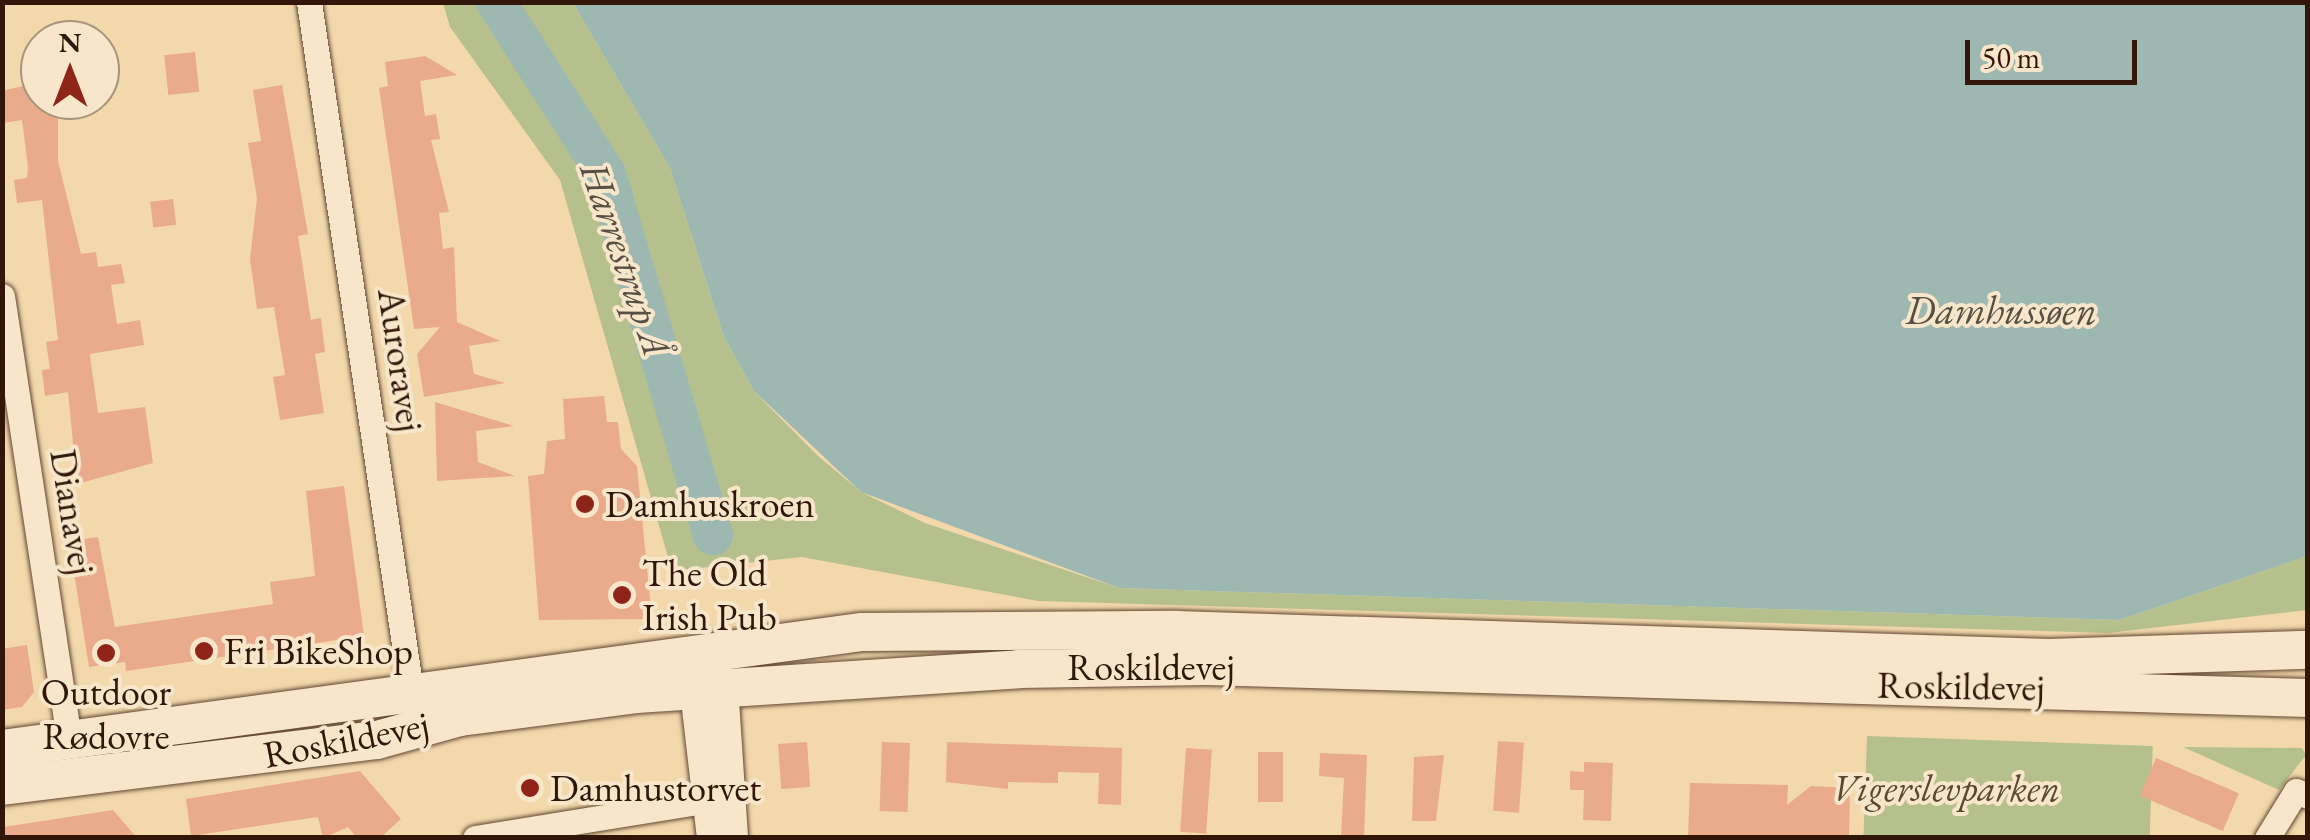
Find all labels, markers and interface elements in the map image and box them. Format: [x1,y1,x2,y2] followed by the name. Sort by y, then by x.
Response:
[20,20,120,120] north arrow
[1970,20,2142,82] scale bar
[59,24,81,60] text: N
[1982,38,2040,77] text: 50 m
[570,156,682,362] water label: Harrestrup Å
[368,286,434,434] street label: Auroravej
[1905,286,2097,334] water label: Damhussøen
[41,446,105,578] street label: Dianavej
[605,481,814,527] place label: Damhuskroen
[574,493,596,515] marker: Damhuskroen
[642,550,777,640] place label: The Old Irish Pub
[611,584,633,606] marker: The Old Irish Pub
[224,628,413,674] place label: Fri BikeShop
[193,640,215,662] marker: Fri BikeShop
[95,642,117,664] marker: Outdoor Rødovre
[1067,644,1235,690] street label: Roskildevej
[1877,662,2045,710] street label: Roskildevej
[41,669,171,758] place label: Outdoor Rødovre
[259,701,433,777] street label: Roskildevej
[550,765,761,811] place label: Damhustorvet
[1832,765,2060,811] park label: Vigerslevparken
[519,777,541,799] marker: Damhustorvet

